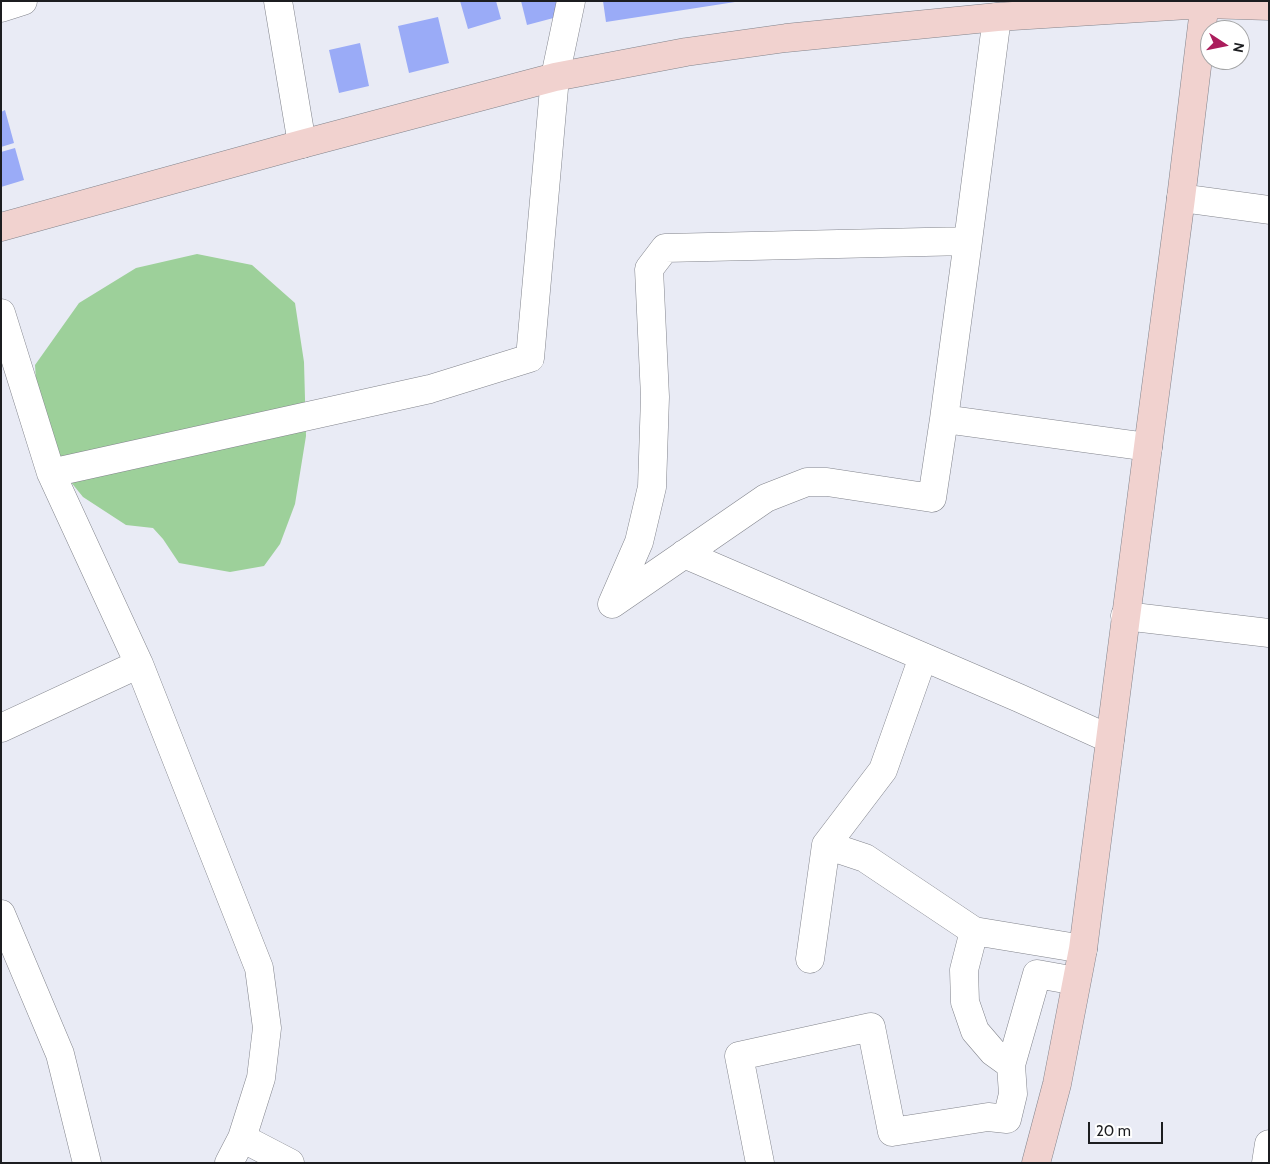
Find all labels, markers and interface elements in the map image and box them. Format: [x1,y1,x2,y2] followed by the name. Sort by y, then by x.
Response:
[1200,20,1250,70] north arrow
[1229,41,1249,54] text: N
[1090,1112,1165,1144] scale bar
[1096,1122,1131,1140] text: 20 m

